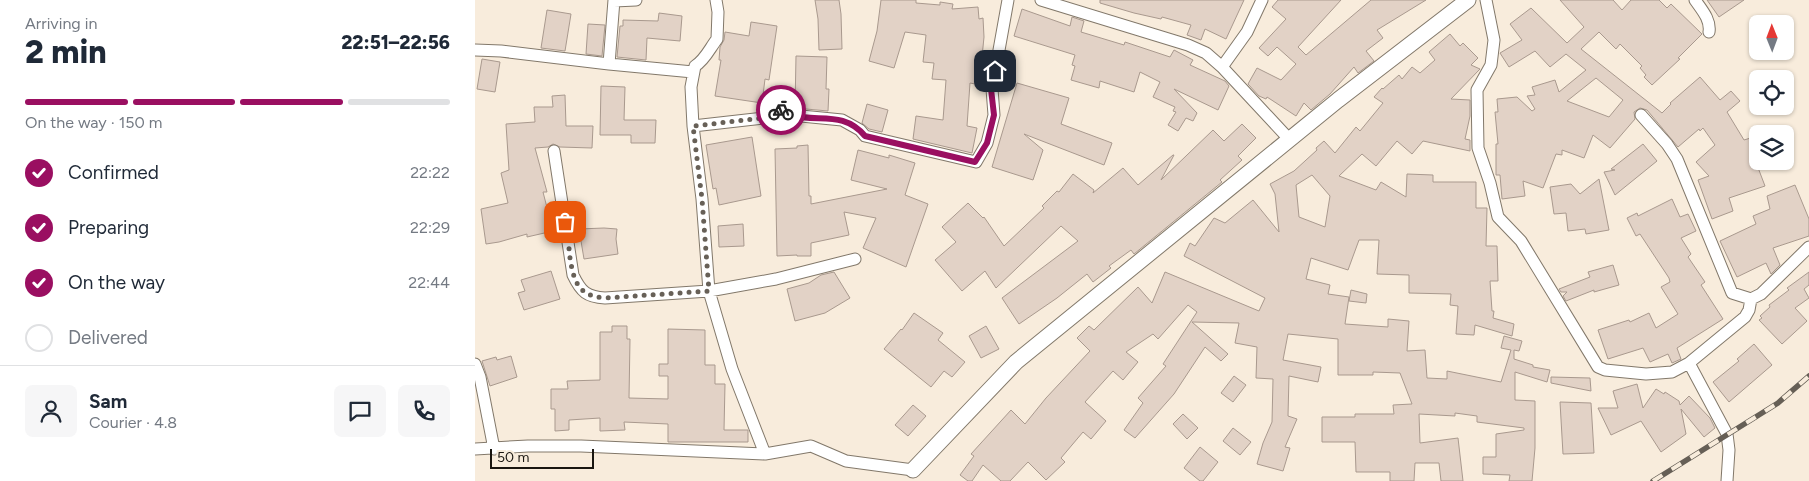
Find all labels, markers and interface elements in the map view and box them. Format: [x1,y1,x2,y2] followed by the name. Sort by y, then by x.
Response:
[25,14,97,33] text: Arriving in
[1749,15,1794,60] north arrow
[1749,15,1794,170] map controls
[341,31,450,54] text: 22:51–22:56
[25,33,107,71] text: 2 min
[974,50,1016,92] pin
[981,57,1009,85] icon: home
[1749,70,1794,115] button: locate
[756,85,806,135] courier
[767,96,795,124] icon: bike
[25,113,162,132] text: On the way · 150 m
[1749,125,1794,170] button: layers
[25,159,53,187] icon: check
[68,161,159,184] text: Confirmed
[410,163,450,182] text: 22:22
[544,201,586,243] pin
[551,208,579,236] icon: bag
[25,214,53,242] icon: check
[68,216,149,239] text: Preparing
[410,218,450,237] text: 22:29
[25,269,53,297] icon: check
[68,271,165,294] text: On the way
[408,273,450,292] text: 22:44
[68,326,148,349] text: Delivered
[25,385,77,437] button: person
[334,385,386,437] button: chat
[398,385,450,437] button: phone
[89,390,127,413] text: Sam
[89,413,177,432] text: Courier · 4.8
[490,446,594,469] scale bar
[497,449,529,466] text: 50 m

